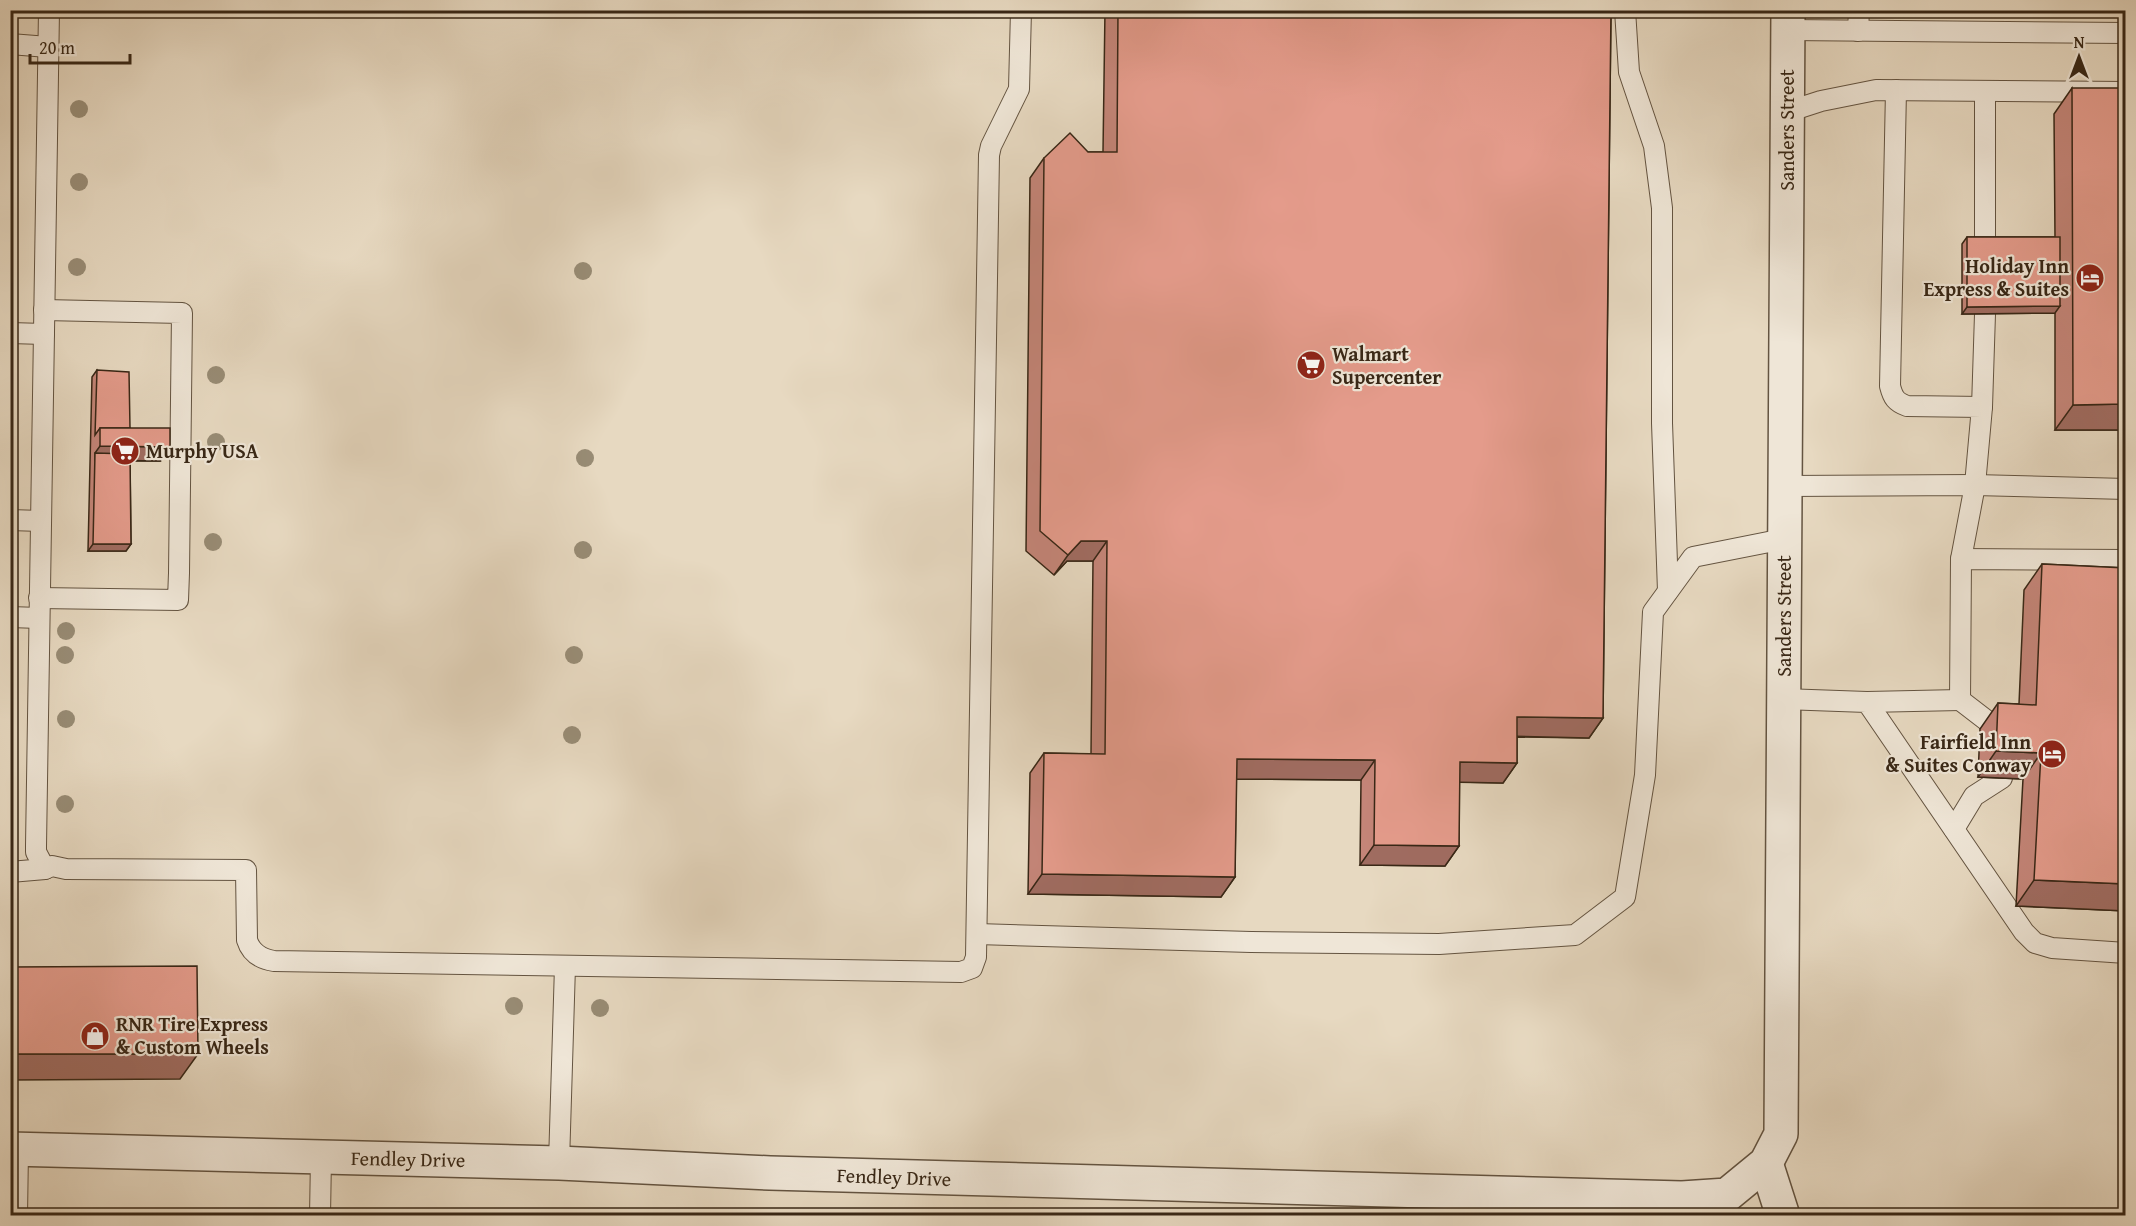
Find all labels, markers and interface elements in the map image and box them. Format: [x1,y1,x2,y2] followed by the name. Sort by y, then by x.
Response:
[30,27,130,65] scale bar
[2049,27,2109,87] north arrow
[2074,30,2085,54] text: N
[39,34,75,61] text: 20 m
[1772,69,1801,191] street label: Sanders Street
[1923,251,2069,303] place label: Holiday Inn Express & Suites
[2074,262,2106,294] hotel icon: Holiday Inn Express & Suites
[1332,339,1442,391] place label: Walmart Supercenter
[1295,349,1327,381] supermarket icon: Walmart Supercenter
[109,435,141,467] supermarket icon: Murphy USA
[146,436,259,465] place label: Murphy USA
[1769,555,1798,677] street label: Sanders Street
[1886,727,2032,779] place label: Fairfield Inn & Suites Conway
[2036,738,2068,770] hotel icon: Fairfield Inn & Suites Conway
[116,1009,269,1061] place label: RNR Tire Express & Custom Wheels
[79,1020,111,1052] shop icon: RNR Tire Express & Custom Wheels
[351,1143,466,1174] street label: Fendley Drive
[836,1160,952,1193] street label: Fendley Drive

